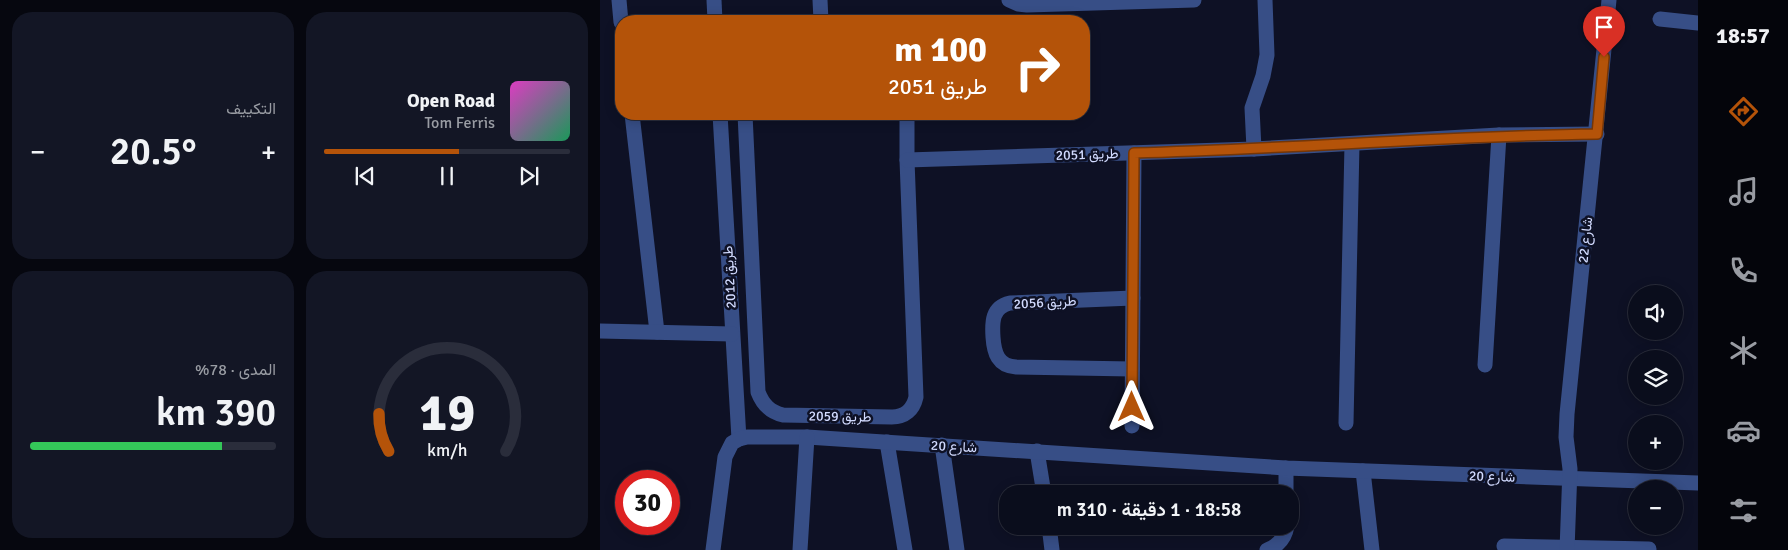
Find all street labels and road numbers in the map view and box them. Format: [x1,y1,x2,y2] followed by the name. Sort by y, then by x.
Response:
[1055,145,1119,164] street label: طريق 2051
[1575,216,1598,264] street label: شارع 22
[719,245,740,309] street label: طريق 2012
[1013,292,1077,313] street label: طريق 2056
[808,407,872,426] street label: طريق 2059
[930,437,978,458] street label: شارع 20
[1468,467,1515,488] street label: شارع 20

